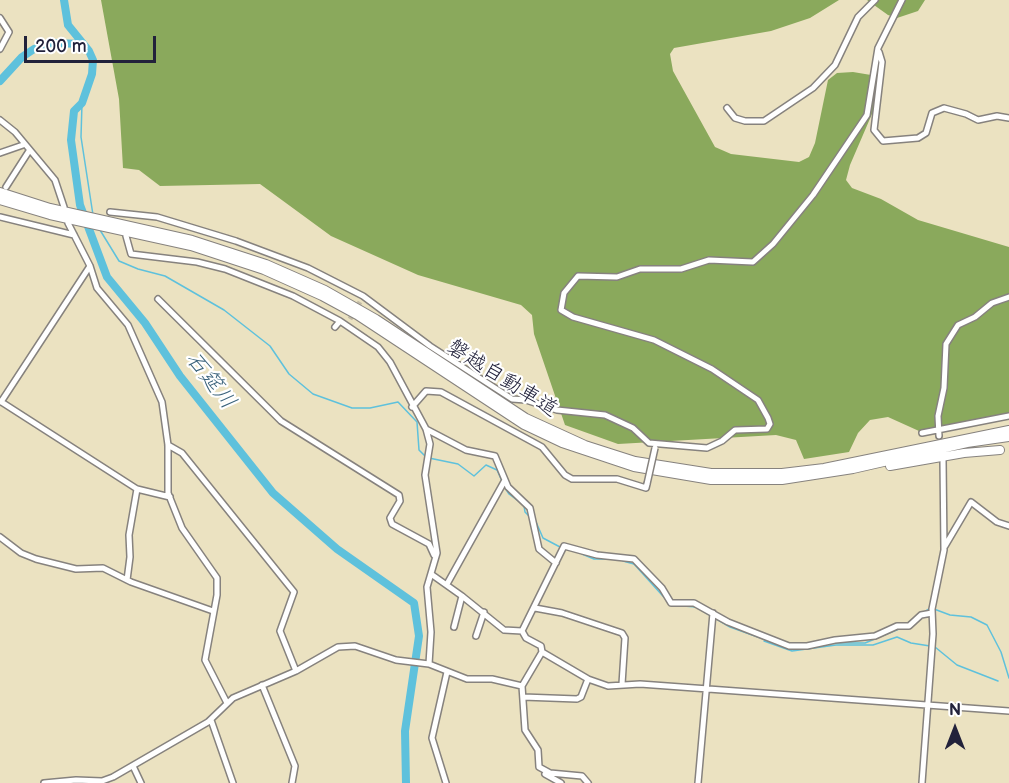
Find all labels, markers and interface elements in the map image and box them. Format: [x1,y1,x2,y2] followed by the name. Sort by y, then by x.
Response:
[27,24,159,62] scale bar
[35,36,87,57] text: 200 m
[442,335,562,423] street label: 磐越自動車道
[179,347,241,415] water label: 石筵川
[925,699,985,759] north arrow
[949,701,961,720] text: N

